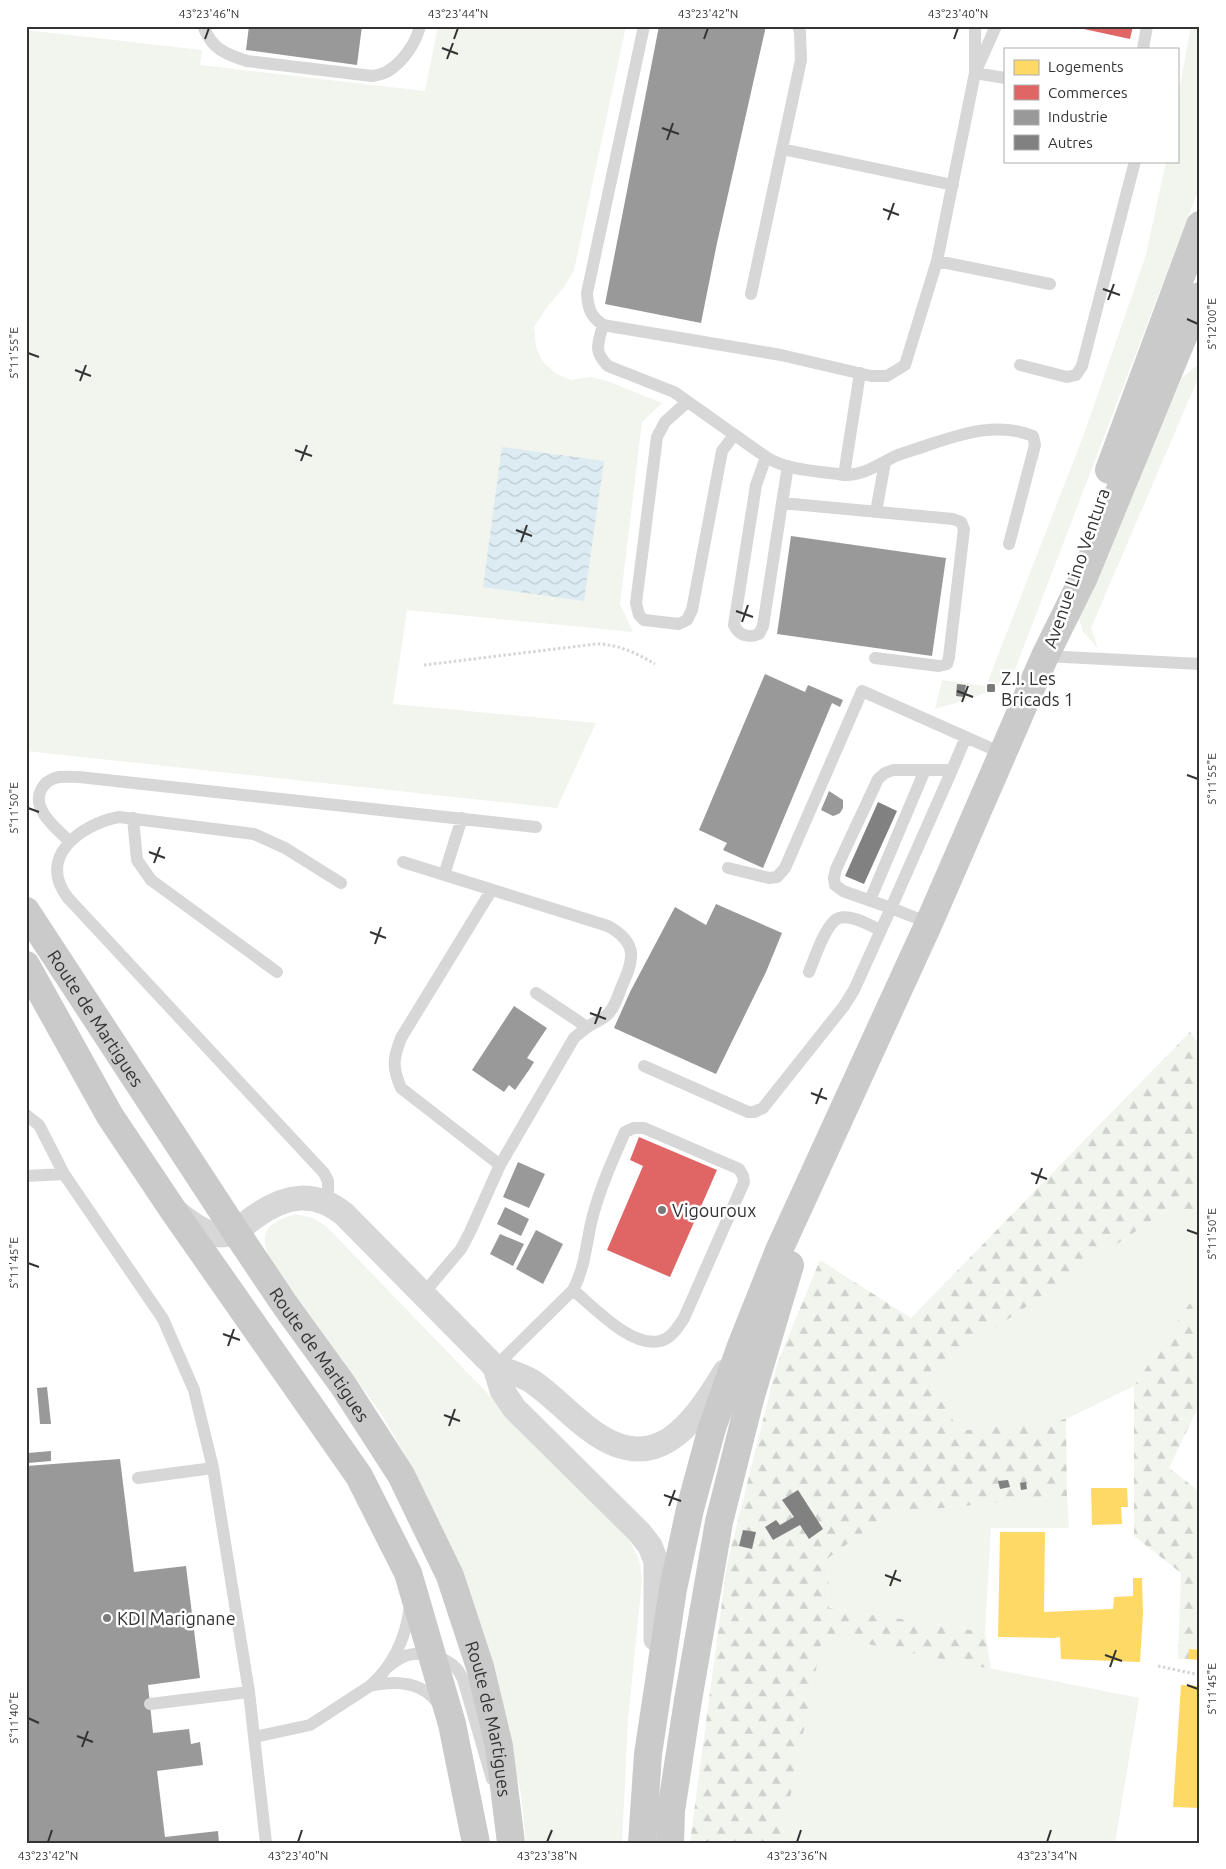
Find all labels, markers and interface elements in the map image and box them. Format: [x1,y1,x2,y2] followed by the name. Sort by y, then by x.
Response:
[179,7,239,20] text: 43°23'46"N
[428,7,488,20] text: 43°23'44"N
[678,7,738,20] text: 43°23'42"N
[928,7,988,20] text: 43°23'40"N
[1004,48,1178,162] legend
[1048,58,1124,75] text: Logements
[1048,84,1128,101] text: Commerces
[1048,108,1108,125] text: Industrie
[1048,134,1093,151] text: Autres
[1205,298,1218,350] text: 5°12'00"E
[7,327,20,379] text: 5°11'55"E
[1039,485,1113,651] street label: Avenue Lino Ventura
[1001,668,1074,709] place label: Z.I. Les Bricads 1
[985,682,997,694] marker: Z.I. Les Bricads 1
[1205,753,1218,805] text: 5°11'55"E
[7,782,20,834] text: 5°11'50"E
[44,946,148,1090] street label: Route de Martigues
[672,1200,756,1220] place label: Vigouroux
[656,1204,668,1216] marker: Vigouroux
[1205,1208,1218,1260] text: 5°11'50"E
[7,1237,20,1289] text: 5°11'45"E
[266,1284,374,1425] street label: Route de Martigues
[117,1608,236,1628] place label: KDI Marignane
[101,1612,113,1624] marker: KDI Marignane
[462,1638,515,1798] street label: Route de Martigues
[1205,1663,1218,1715] text: 5°11'45"E
[7,1692,20,1744] text: 5°11'40"E
[18,1849,78,1862] text: 43°23'42"N
[268,1849,328,1862] text: 43°23'40"N
[517,1849,577,1862] text: 43°23'38"N
[767,1849,827,1862] text: 43°23'36"N
[1017,1849,1077,1862] text: 43°23'34"N

